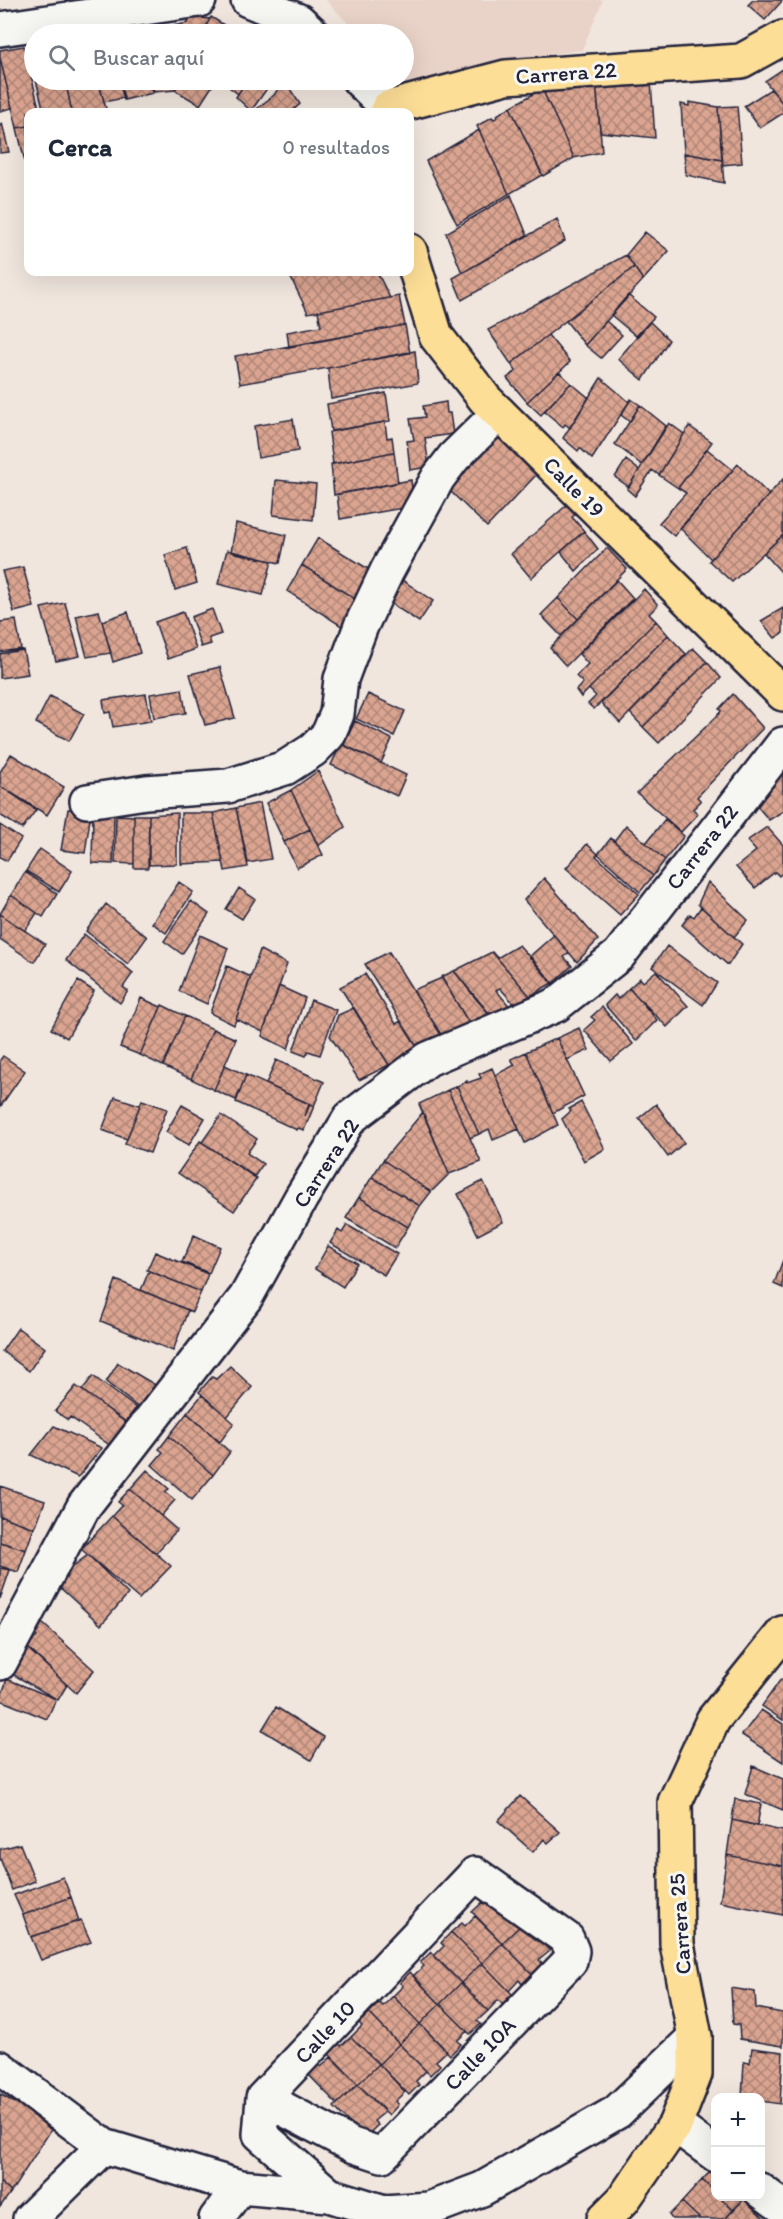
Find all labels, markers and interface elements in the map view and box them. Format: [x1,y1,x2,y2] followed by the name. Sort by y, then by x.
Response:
[24,24,414,90] search box
[45,41,78,74] icon: search
[93,44,204,71] text: Buscar aquí
[515,56,618,90] street label: Carrera 22
[48,131,112,163] text: Cerca
[282,135,390,159] text: 0 resultados
[538,451,610,523] street label: Calle 19
[660,798,744,895] street label: Carrera 22
[287,1113,365,1213] street label: Carrera 22
[663,1873,697,1975] street label: Carrera 25
[289,1995,361,2069] street label: Calle 10
[439,2012,521,2096] street label: Calle 10A
[711,2093,765,2201] map controls
[711,2093,765,2147] button: +
[711,2147,765,2201] button: −

